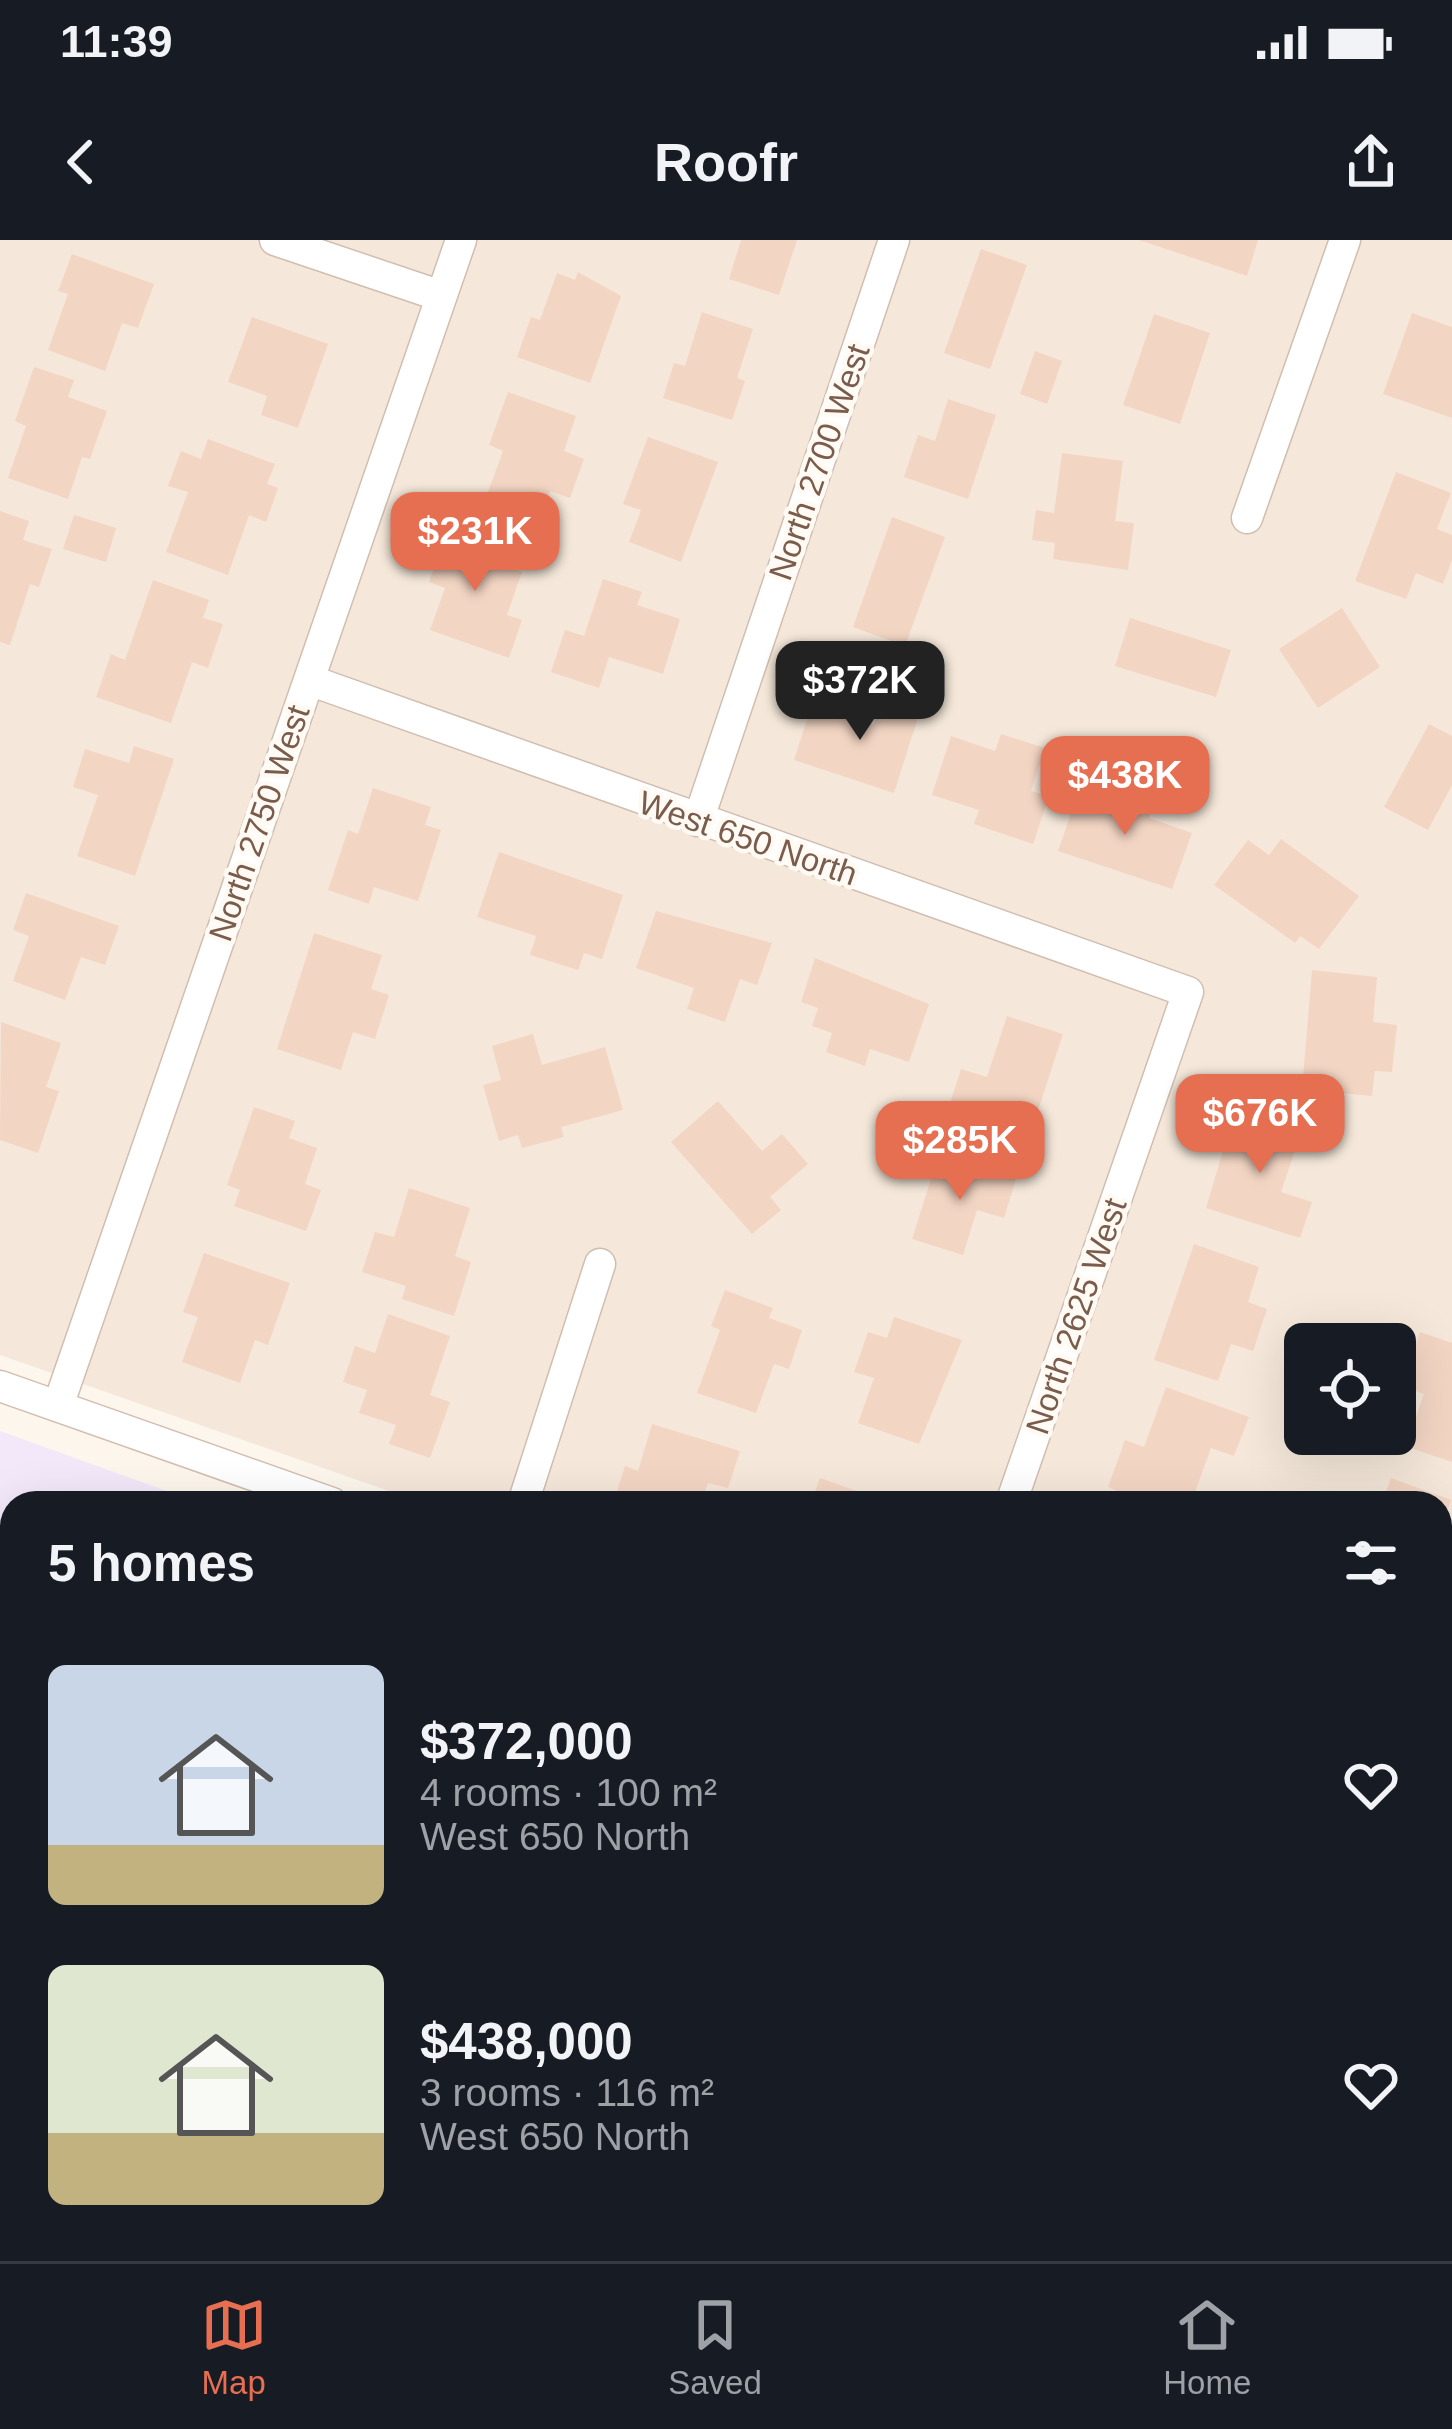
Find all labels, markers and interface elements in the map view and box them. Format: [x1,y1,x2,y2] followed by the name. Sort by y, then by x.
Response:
[60,16,173,67] text: 11:39
[48,129,114,195] icon: back
[1338,129,1404,195] icon: share
[654,132,798,192] text: Roofr
[761,339,877,585] street label: North 2700 West
[391,492,559,594] pin: $231K
[418,509,532,552] text: $231K
[776,641,944,743] pin: $372K
[803,658,917,701] text: $372K
[201,700,317,946] street label: North 2750 West
[1041,736,1209,838] pin: $438K
[1068,753,1182,796] text: $438K
[634,783,862,893] street label: West 650 North
[1176,1074,1344,1176] pin: $676K
[1203,1091,1317,1134] text: $676K
[876,1101,1044,1203] pin: $285K
[903,1118,1017,1161] text: $285K
[1018,1193,1134,1439] street label: North 2625 West
[1284,1323,1416,1455] map controls
[1284,1323,1416,1455] button: locate
[1338,1530,1404,1596] icon: filters
[48,1535,255,1592] text: 5 homes
[144,1713,288,1857] icon: home
[420,1713,633,1770] text: $372,000
[1338,1752,1404,1818] icon: heart
[420,1771,717,1814] text: 4 rooms · 100 m²
[420,1815,690,1858] text: West 650 North
[144,2013,288,2157] icon: home
[420,2013,633,2070] text: $438,000
[1338,2052,1404,2118] icon: heart
[420,2071,714,2114] text: 3 rooms · 116 m²
[420,2115,690,2158] text: West 650 North
[201,2292,267,2402] tab: Map
[668,2292,762,2402] tab: Saved
[1163,2292,1251,2402] tab: Home

